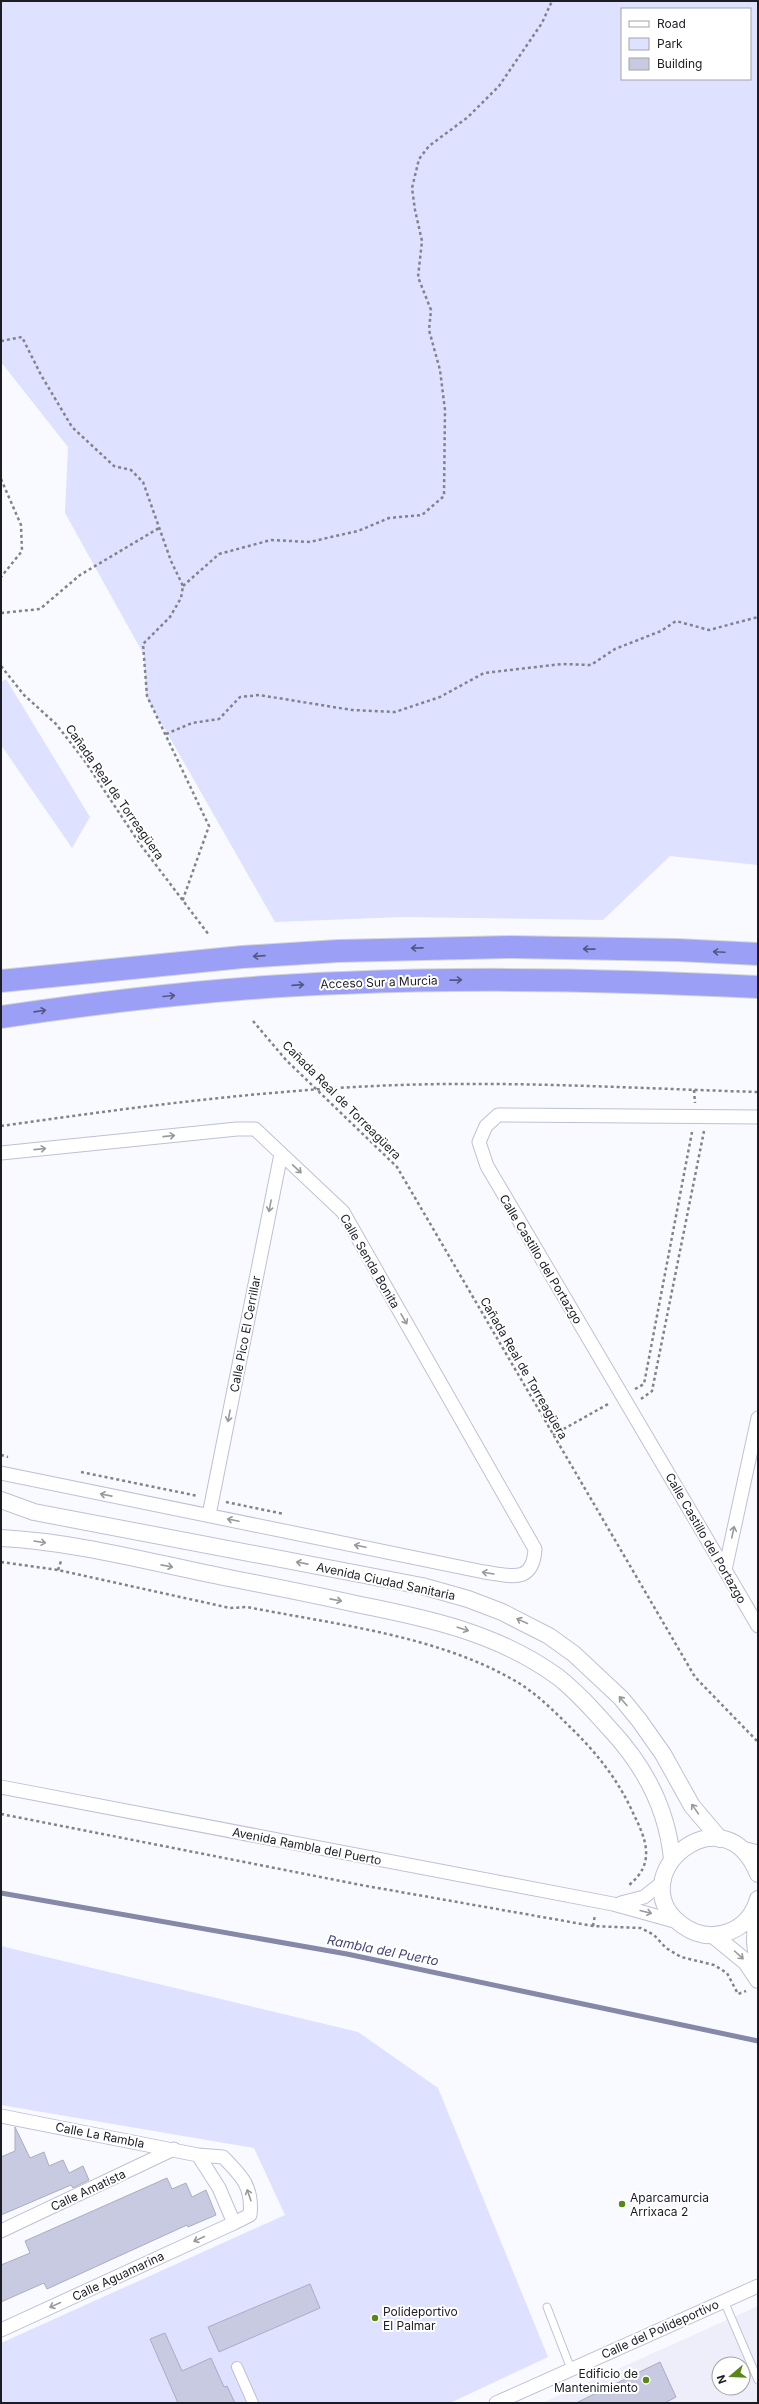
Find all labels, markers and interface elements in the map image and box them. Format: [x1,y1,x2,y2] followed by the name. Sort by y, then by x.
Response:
[621,8,751,80] legend
[657,16,686,31] text: Road
[657,36,683,51] text: Park
[657,56,702,71] text: Building
[62,721,168,863] street label: Cañada Real de Torreagüera
[411,944,424,952] one-way arrow
[583,945,596,952] one-way arrow
[713,949,726,956] one-way arrow
[253,952,266,959] one-way arrow
[320,972,438,992] street label: Acceso Sur a Murcia
[449,976,462,984] one-way arrow
[291,982,304,989] one-way arrow
[162,992,175,999] one-way arrow
[33,1007,46,1015] one-way arrow
[279,1037,405,1163] street label: Cañada Real de Torreagüera
[162,1132,175,1140] one-way arrow
[33,1146,46,1153] one-way arrow
[292,1164,302,1174] one-way arrow
[496,1191,586,1327] street label: Calle Castillo del Portazgo
[266,1199,274,1212] one-way arrow
[337,1211,403,1311] street label: Calle Senda Bonita
[226,1274,264,1394] street label: Calle Pico El Cerrillar
[477,1294,571,1442] street label: Cañada Real de Torreagüera
[401,1313,409,1325] one-way arrow
[224,1409,232,1422] one-way arrow
[662,1470,750,1606] street label: Calle Castillo del Portazgo
[99,1490,112,1498] one-way arrow
[227,1515,240,1523] one-way arrow
[730,1526,738,1539] one-way arrow
[33,1538,46,1546] one-way arrow
[354,1542,367,1550] one-way arrow
[296,1559,309,1567] one-way arrow
[315,1559,457,1603] street label: Avenida Ciudad Sanitaria
[161,1562,174,1570] one-way arrow
[482,1569,495,1577] one-way arrow
[329,1596,342,1604] one-way arrow
[517,1617,529,1624] one-way arrow
[456,1626,469,1633] one-way arrow
[619,1696,628,1707] one-way arrow
[691,1804,699,1815] one-way arrow
[231,1824,383,1868] street label: Avenida Rambla del Puerto
[639,1908,652,1916] one-way arrow
[326,1931,440,1969] water label: Rambla del Puerto
[733,1950,743,1959] one-way arrow
[54,2119,146,2151] street label: Calle La Rambla
[48,2166,128,2214] street label: Calle Amatista
[245,2189,253,2201] one-way arrow
[630,2190,709,2219] place label: Aparcamurcia Arrixaca 2
[617,2199,627,2209] marker: Aparcamurcia Arrixaca 2
[193,2236,205,2243] one-way arrow
[70,2248,166,2304] street label: Calle Aguamarina
[599,2296,721,2362] street label: Calle del Polideportivo
[49,2302,61,2309] one-way arrow
[383,2304,458,2333] place label: Polideportivo El Palmar
[370,2313,380,2323] marker: Polideportivo El Palmar
[711,2356,751,2396] north arrow
[554,2366,638,2395] place label: Edificio de Mantenimiento
[714,2373,730,2386] text: N
[641,2375,651,2385] marker: Edificio de Mantenimiento

